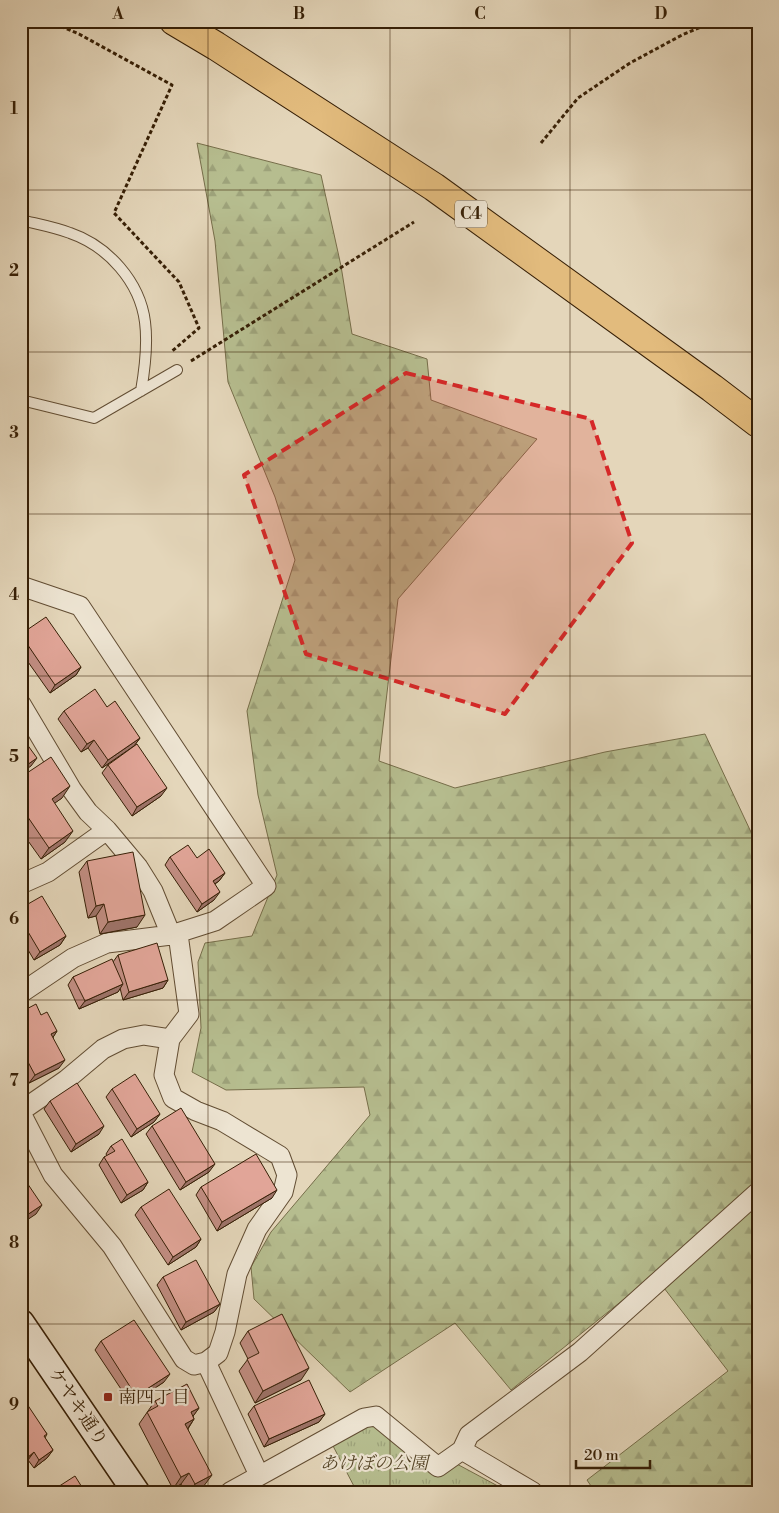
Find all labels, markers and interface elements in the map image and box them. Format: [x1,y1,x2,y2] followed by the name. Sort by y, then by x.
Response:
[111,4,124,24] text: A
[293,4,305,24] text: B
[474,4,486,24] text: C
[655,4,668,24] text: D
[10,99,18,119] text: 1
[455,200,487,228] road number: C4
[9,261,19,281] text: 2
[9,423,19,443] text: 3
[9,585,20,605] text: 4
[9,747,19,767] text: 5
[9,909,19,929] text: 6
[9,1071,19,1091] text: 7
[9,1233,19,1253] text: 8
[43,1363,113,1451] street label: ケヤキ通り
[118,1386,190,1409] place label: 南四丁目
[102,1391,114,1403] marker: 南四丁目
[9,1395,19,1415] text: 9
[576,1438,650,1470] scale bar
[584,1446,619,1465] text: 20 m
[320,1452,431,1475] park label: あけぼの公園

